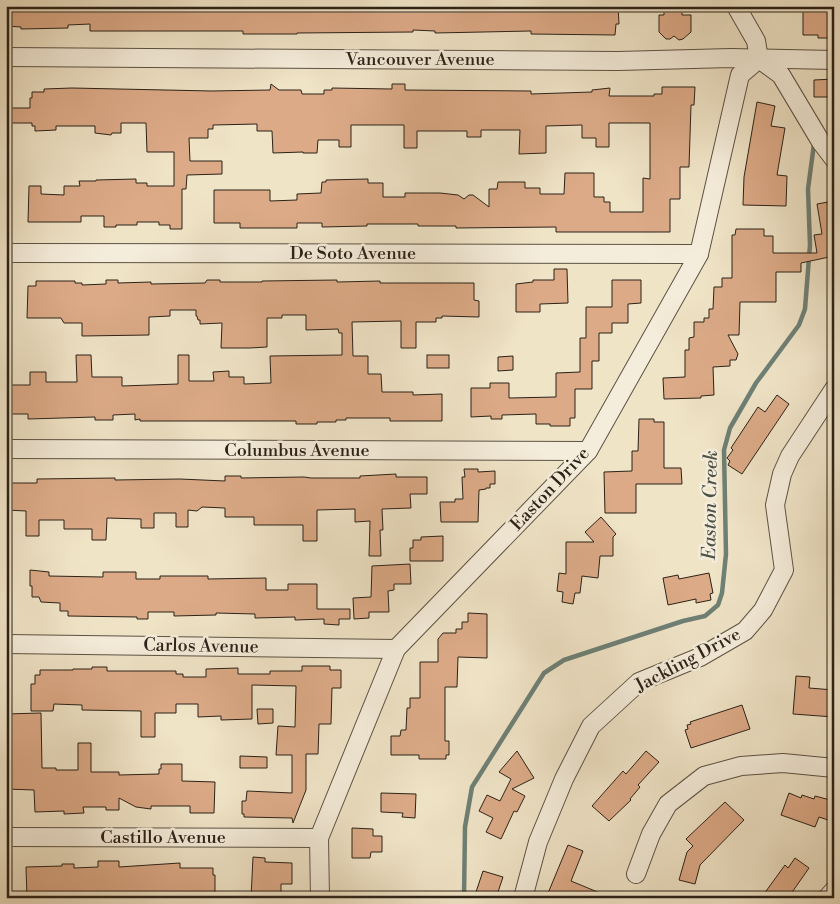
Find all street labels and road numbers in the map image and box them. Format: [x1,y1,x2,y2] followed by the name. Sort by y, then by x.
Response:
[344,48,495,71] street label: Vancouver Avenue
[290,242,416,265] street label: De Soto Avenue
[224,439,370,462] street label: Columbus Avenue
[505,442,595,536] street label: Easton Drive
[630,623,745,698] street label: Jackling Drive
[143,633,259,659] street label: Carlos Avenue
[100,826,226,849] street label: Castillo Avenue

